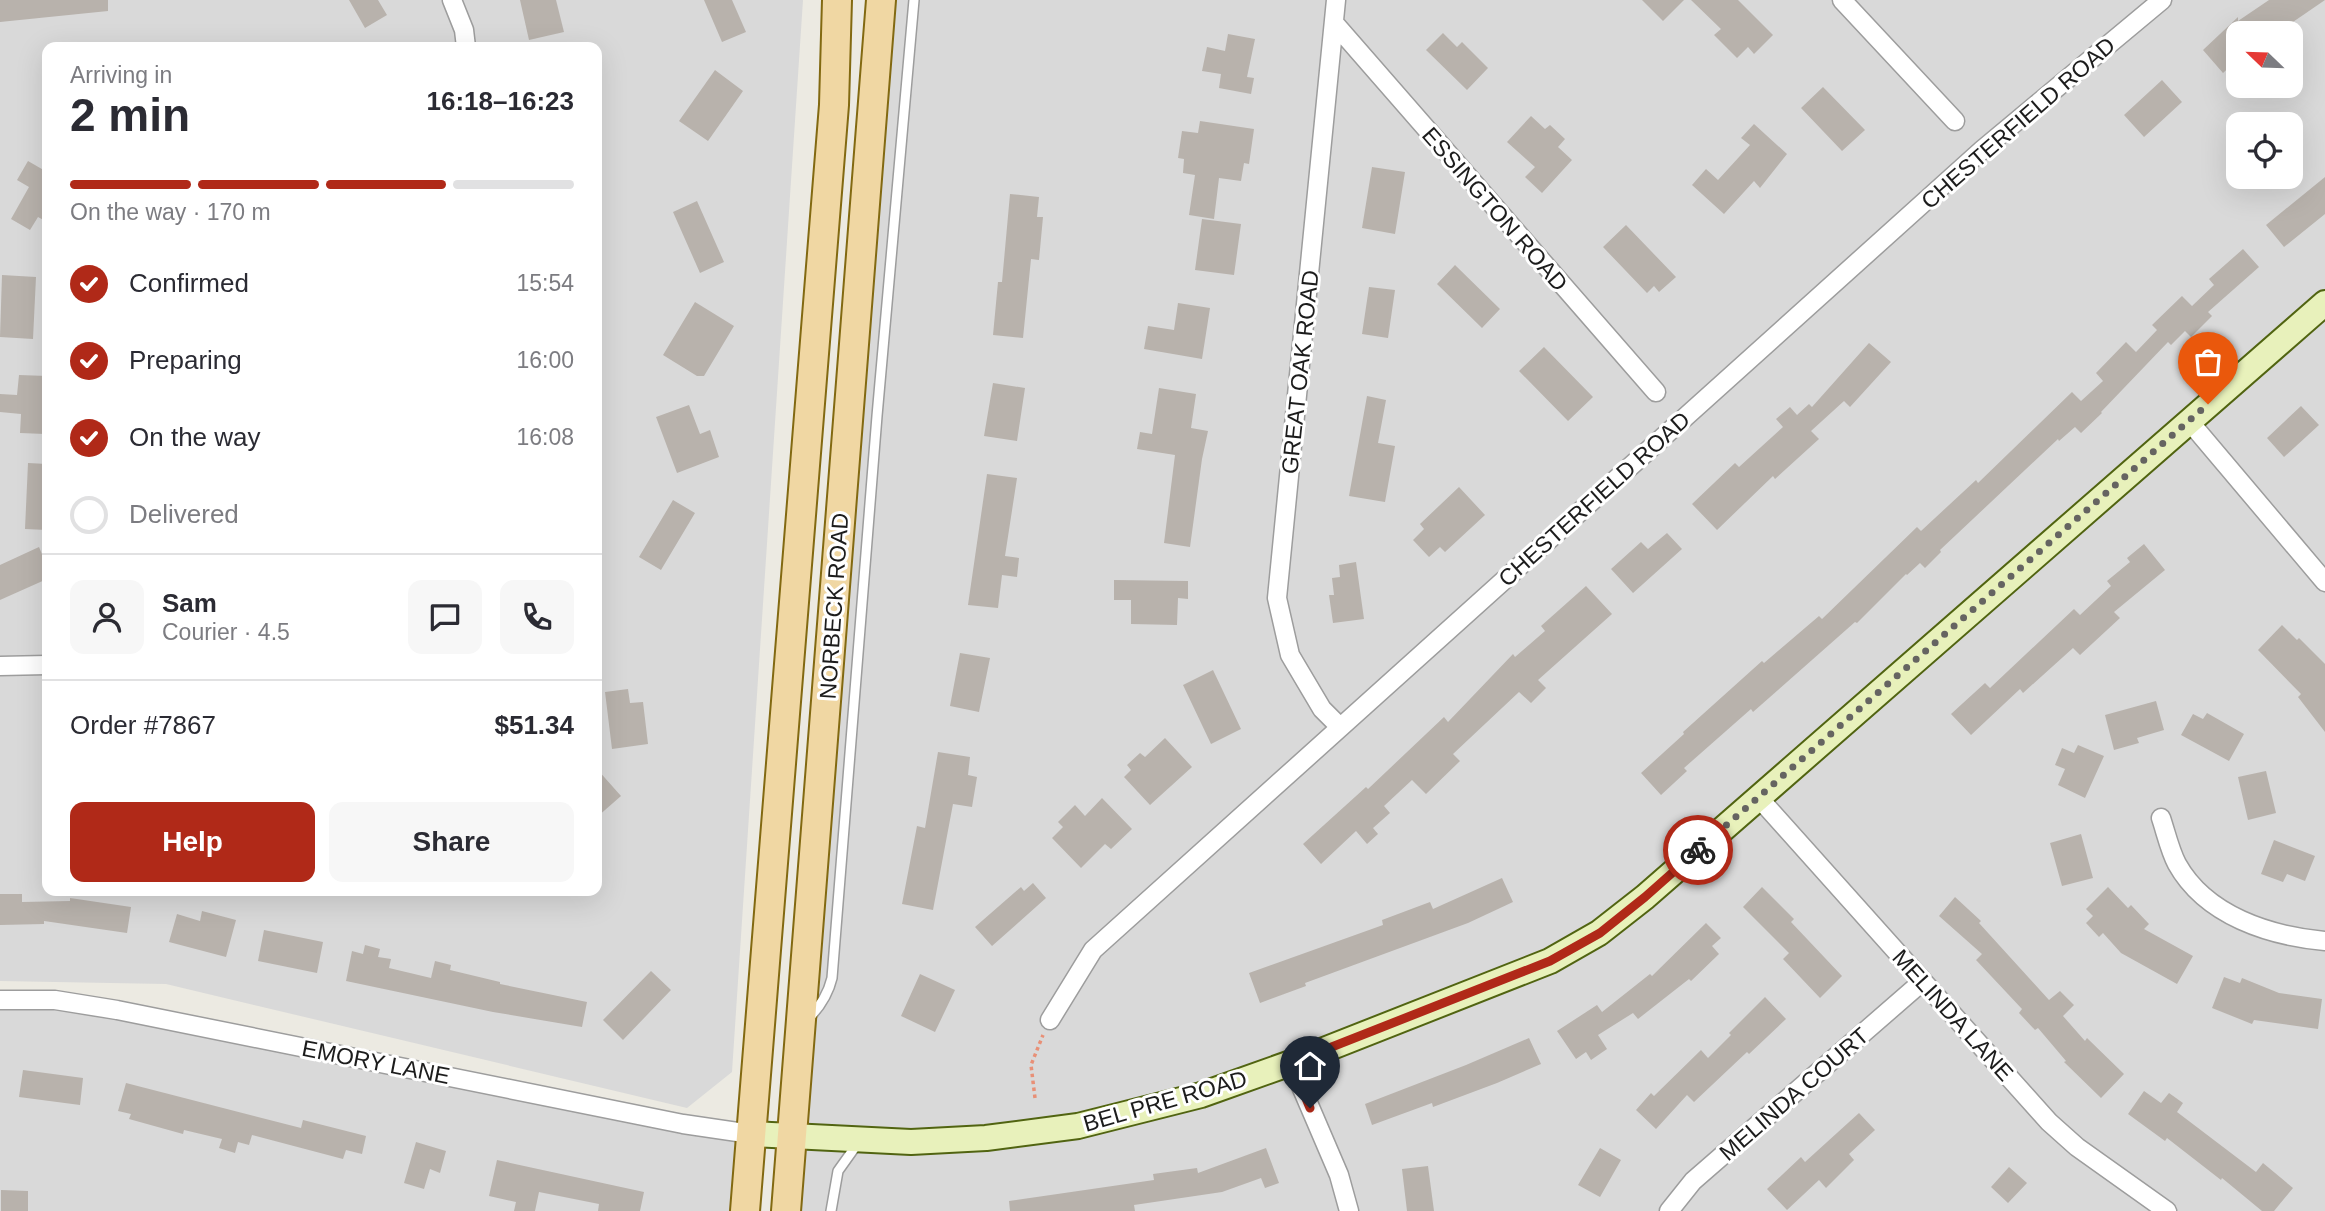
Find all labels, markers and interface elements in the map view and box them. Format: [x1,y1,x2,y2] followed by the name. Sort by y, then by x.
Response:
[2226,21,2303,98] north arrow
[2226,21,2303,189] map controls
[1916,32,2120,214] street label: CHESTERFIELD ROAD
[70,62,172,88] text: Arriving in
[427,86,574,116] text: 16:18–16:23
[70,89,190,141] text: 2 min
[2226,112,2303,189] button: locate
[1417,122,1573,296] street label: ESSINGTON ROAD
[70,199,271,225] text: On the way · 170 m
[70,265,108,303] icon: check
[129,268,249,298] text: Confirmed
[1276,269,1324,475] street label: GREAT OAK ROAD
[516,270,574,296] text: 15:54
[2178,332,2238,404] pin
[70,342,108,380] icon: check
[2189,343,2227,381] icon: bag
[129,345,242,375] text: Preparing
[516,347,574,373] text: 16:00
[1493,406,1695,592] street label: CHESTERFIELD ROAD
[70,419,108,457] icon: check
[129,422,261,452] text: On the way
[516,424,574,450] text: 16:08
[129,499,239,529] text: Delivered
[815,512,853,700] street label: NORBECK ROAD
[70,580,144,654] button: person
[408,580,482,654] button: chat
[500,580,574,654] button: phone
[162,588,217,618] text: Sam
[162,619,290,645] text: Courier · 4.5
[70,710,216,740] text: Order #7867
[494,710,574,740] text: $51.34
[70,802,315,882] button: Help
[329,802,574,882] button: Share
[1663,815,1733,885] courier
[1679,831,1717,869] icon: bike
[1887,944,2019,1086] street label: MELINDA LANE
[1714,1022,1874,1166] street label: MELINDA COURT
[300,1035,452,1089] street label: EMORY LANE
[1280,1036,1340,1108] pin
[1291,1047,1329,1085] icon: home
[1080,1065,1250,1137] street label: BEL PRE ROAD

